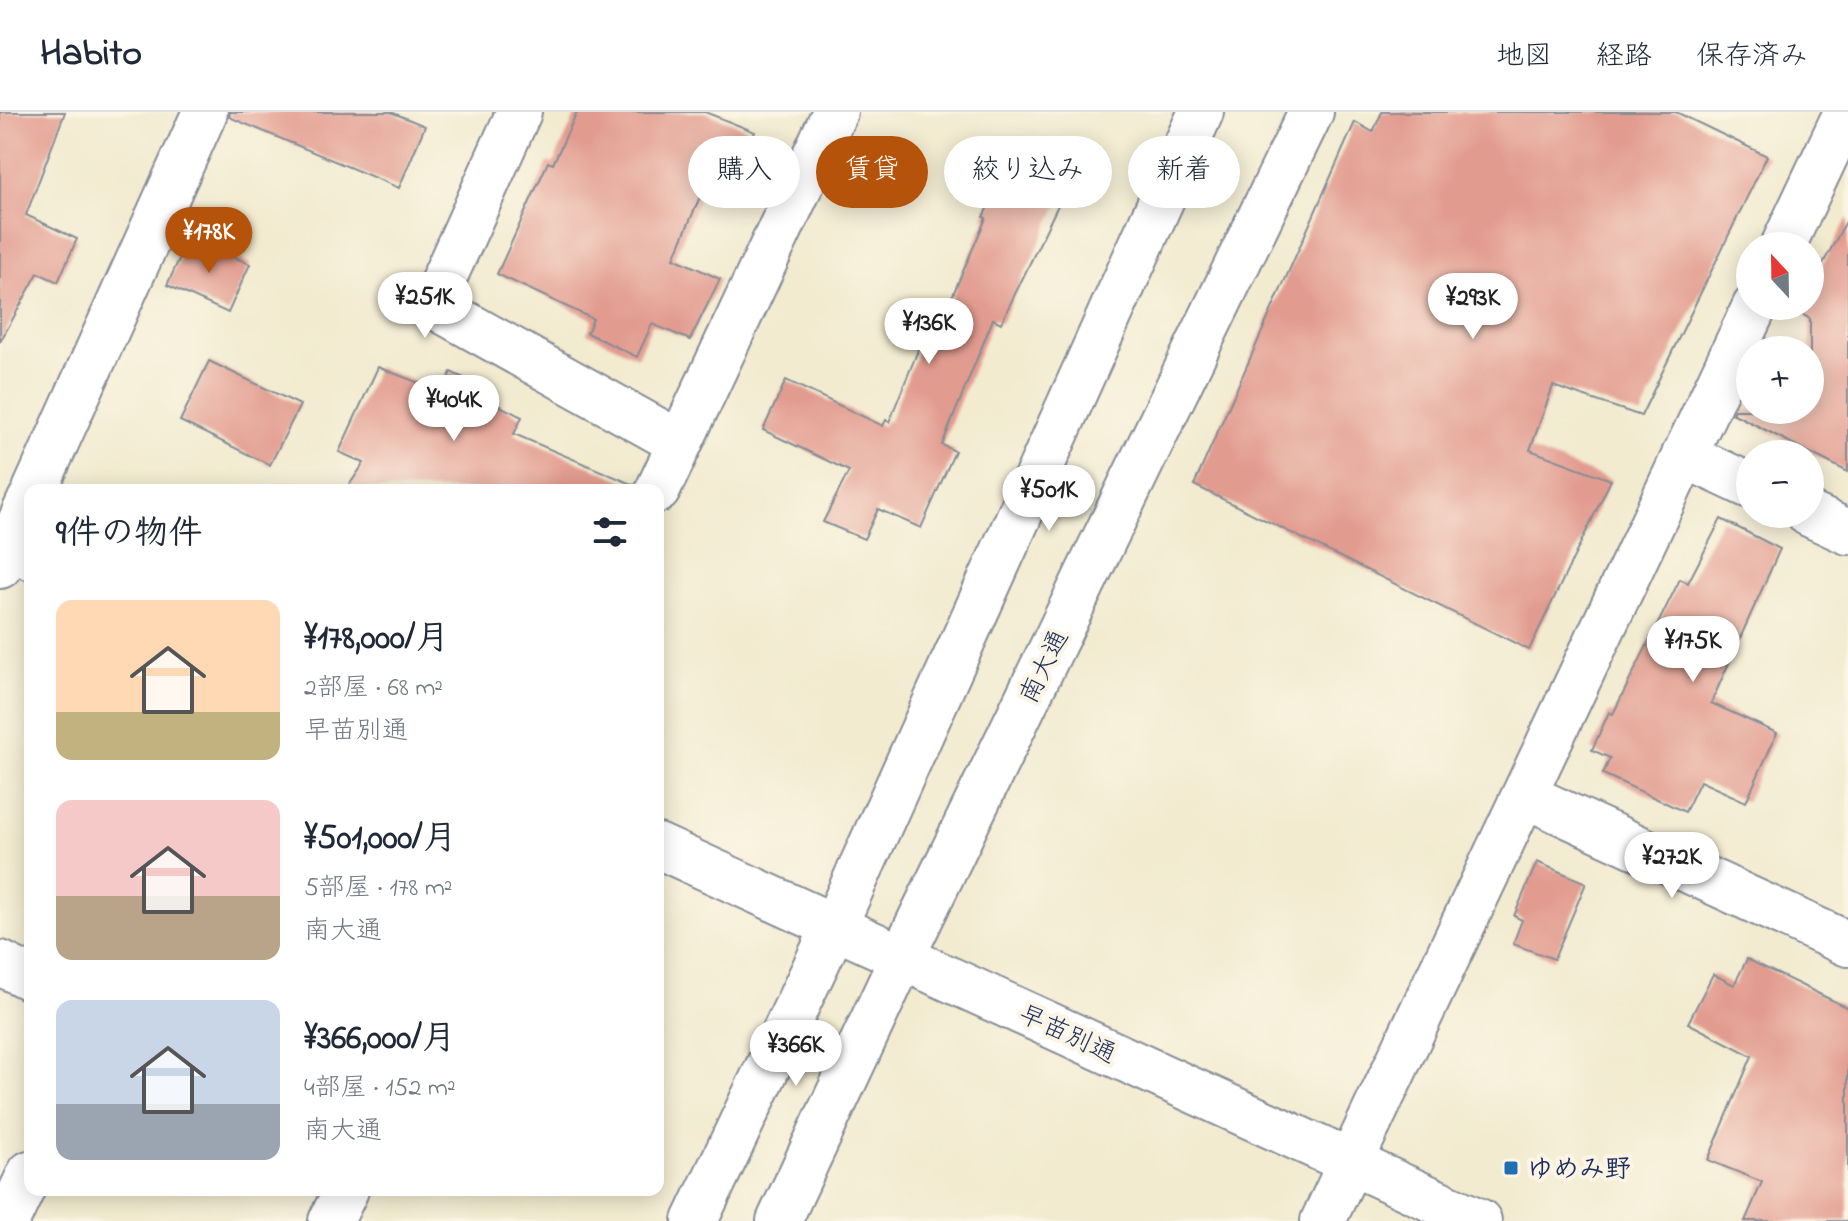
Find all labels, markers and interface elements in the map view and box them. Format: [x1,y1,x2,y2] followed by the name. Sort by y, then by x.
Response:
[40,27,142,83] text: Habito
[1496,37,1552,78] text: 地図
[1596,37,1652,78] text: 経路
[1696,37,1808,78] text: 保存済み
[688,136,800,208] chip: 購入
[816,136,928,208] chip: 賃貸
[944,136,1112,208] chip: 絞り込み
[1128,136,1240,208] chip: 新着
[153,207,265,275] pin: ¥178K
[183,214,235,252] text: ¥178K
[1736,232,1824,320] north arrow
[1736,232,1824,528] map controls
[369,272,481,340] pin: ¥251K
[1417,273,1529,341] pin: ¥293K
[396,279,454,317] text: ¥251K
[1446,280,1500,318] text: ¥293K
[873,298,985,366] pin: ¥136K
[902,305,956,343] text: ¥136K
[1736,336,1824,424] button: +
[398,375,510,443] pin: ¥404K
[426,382,482,420] text: ¥404K
[1736,440,1824,528] button: −
[993,465,1105,533] pin: ¥501K
[1020,472,1078,510] text: ¥501K
[56,510,202,560] text: 9件の物件
[588,510,632,554] icon: filters
[304,615,449,665] text: ¥178,000/月
[1637,616,1749,684] pin: ¥175K
[1665,623,1721,661] text: ¥175K
[1012,624,1080,711] street label: 南大通
[120,632,216,728] icon: home
[304,670,443,708] text: 2部屋 · 68 m²
[304,713,408,751] text: 早苗別通
[304,815,457,865] text: ¥501,000/月
[120,832,216,928] icon: home
[1616,832,1728,900] pin: ¥272K
[1642,839,1702,877] text: ¥272K
[304,870,453,908] text: 5部屋 · 178 m²
[304,913,382,951] text: 南大通
[1012,997,1122,1075] street label: 早苗別通
[304,1015,456,1065] text: ¥366,000/月
[740,1020,852,1088] pin: ¥366K
[768,1027,824,1065] text: ¥366K
[120,1032,216,1128] icon: home
[304,1070,456,1108] text: 4部屋 · 152 m²
[304,1113,382,1151] text: 南大通
[1527,1152,1631,1190] place label: ゆめみ野
[1502,1159,1520,1177] marker: ゆめみ野

